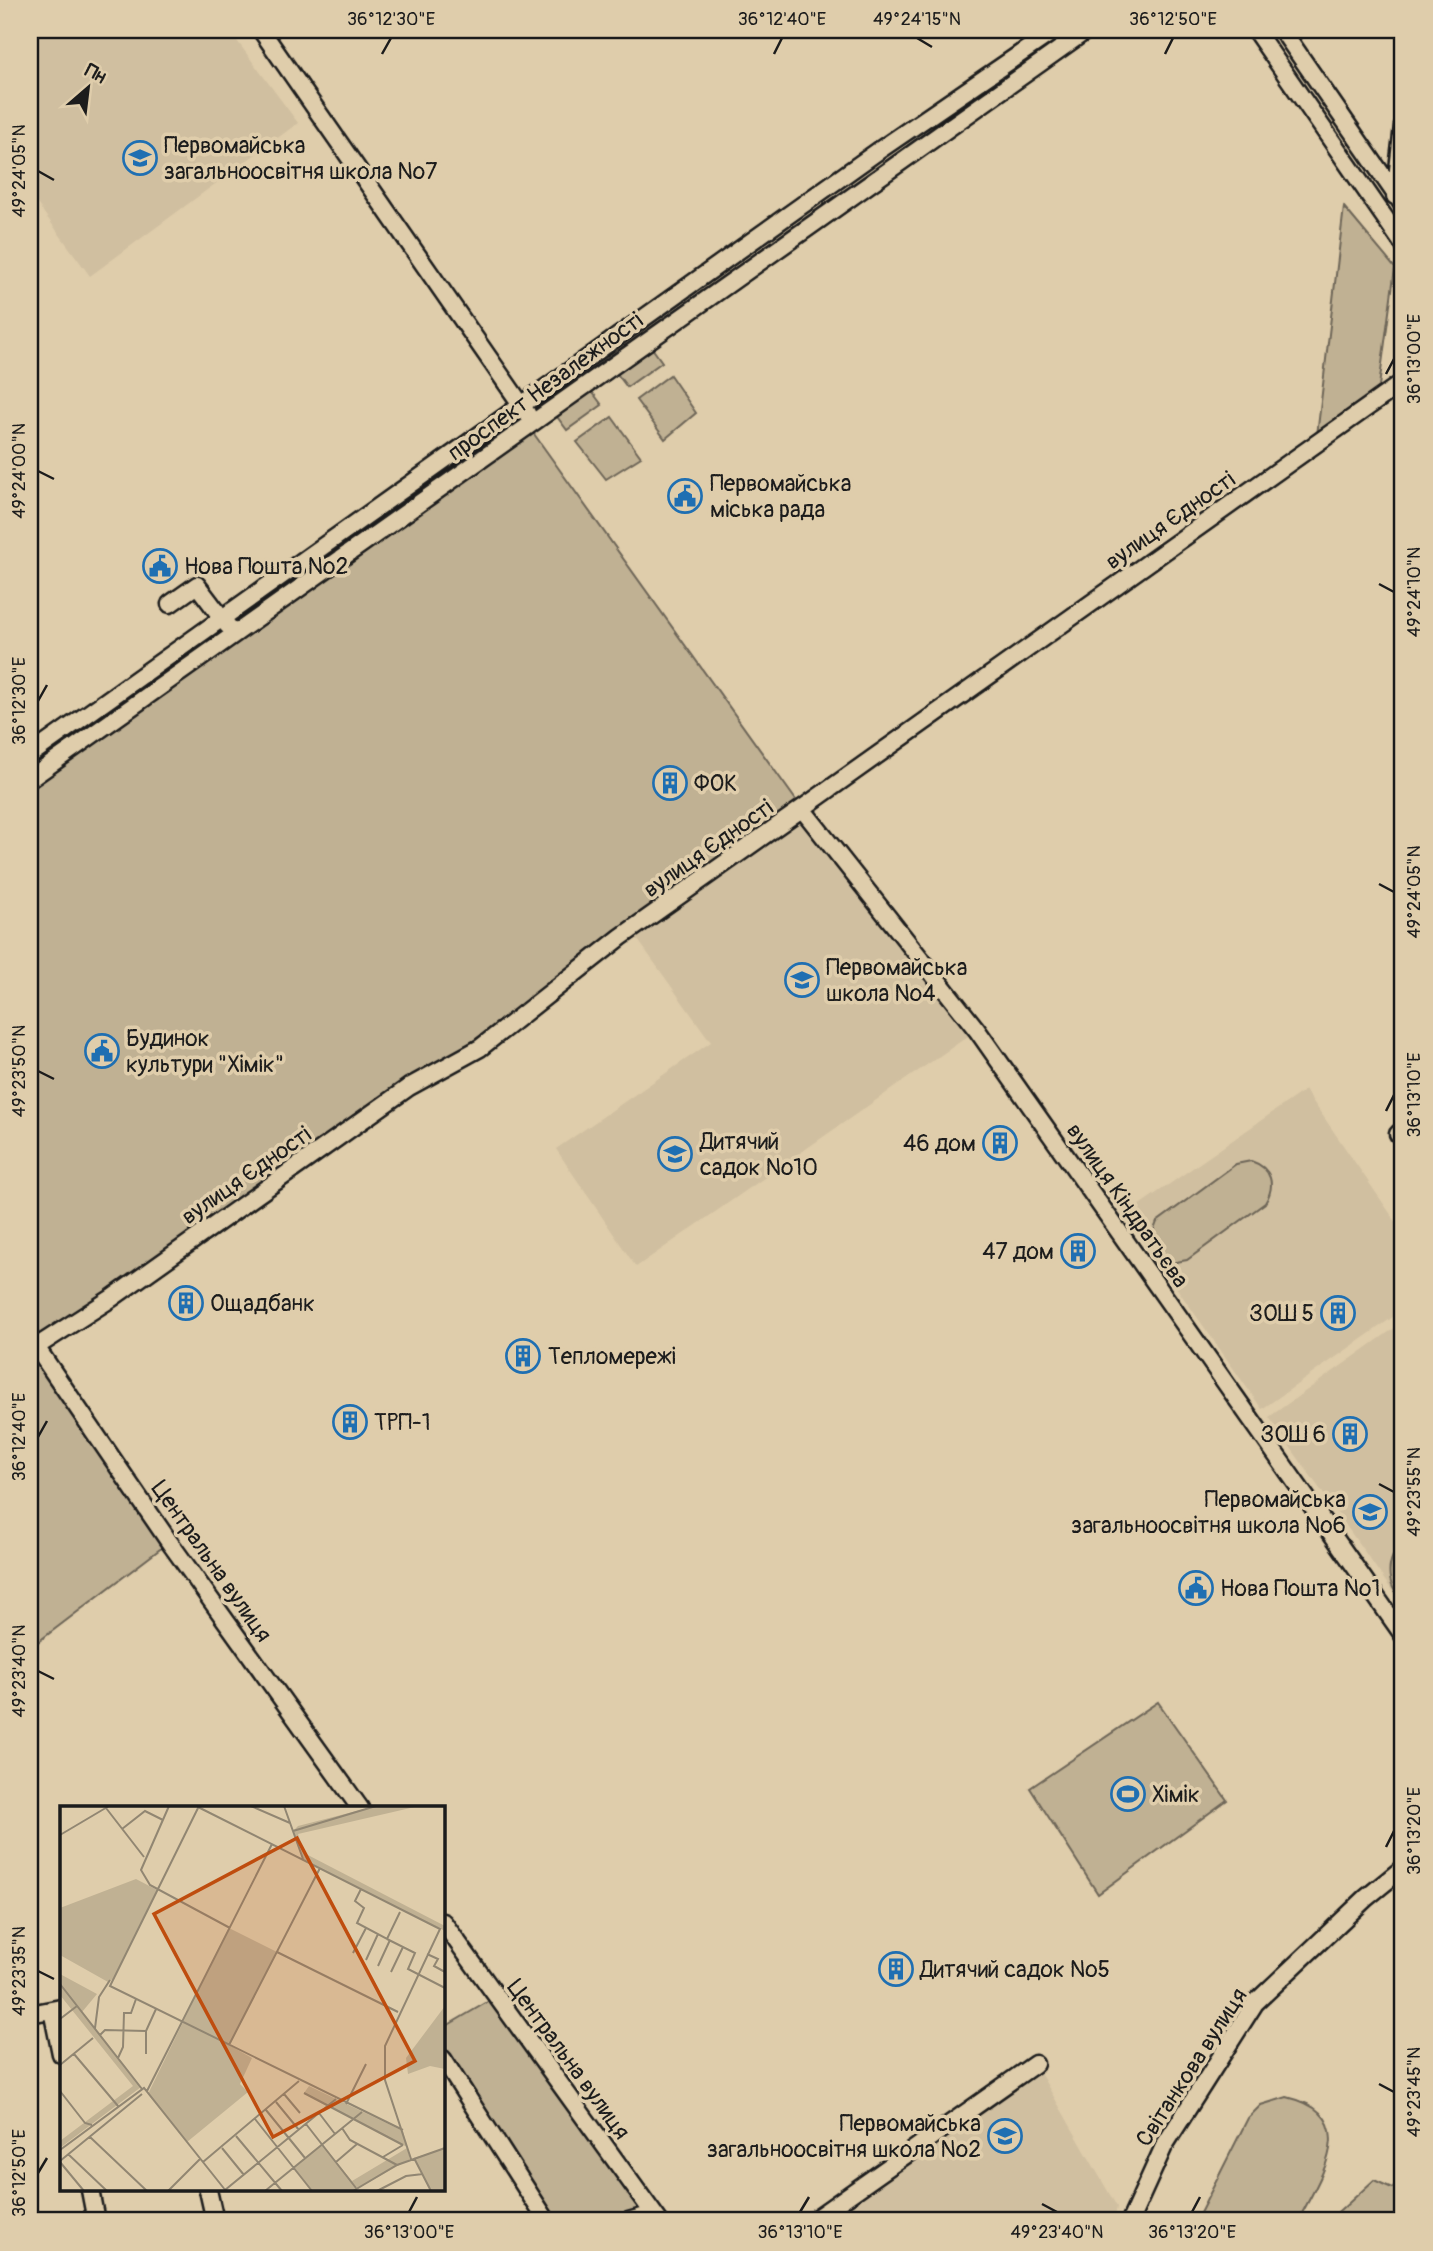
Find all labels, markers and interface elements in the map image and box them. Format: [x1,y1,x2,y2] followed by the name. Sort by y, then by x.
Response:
[347,8,435,31] text: 36°12'30"E
[738,8,826,31] text: 36°12'40"E
[873,8,961,31] text: 49°24'15"N
[1129,8,1217,31] text: 36°12'50"E
[52,52,122,122] north arrow
[81,58,110,89] text: Пн
[8,124,31,218] text: 49°24'05"N
[164,131,437,186] place label: Первомайська загальноосвітня школа №7
[121,139,159,177] school or university icon: Первомайська загальноосвітня школа №7
[442,306,649,467] street label: проспект Незалежності
[1403,314,1426,404] text: 36°13'00"E
[8,423,31,519] text: 49°24'00"N
[1100,465,1241,576] street label: вулиця Єдності
[710,469,851,524] place label: Первомайська мiська рада
[666,477,704,515] public building icon: Первомайська мiська рада
[141,547,179,585] public building icon: Нова Пошта №2
[1403,547,1426,637] text: 49°24'10"N
[184,552,348,581] place label: Нова Пошта №2
[8,657,31,745] text: 36°12'30"E
[651,764,689,802] building icon: ФОК
[694,769,737,798] place label: ФОК
[638,793,779,904] street label: вулиця Єдності
[1403,845,1426,939] text: 49°24'05"N
[826,953,967,1008] place label: Первомайська школа №4
[783,961,821,999] school or university icon: Первомайська школа №4
[126,1024,284,1079] place label: Будинок культури "Хімік"
[8,1025,31,1117] text: 49°23'50"N
[83,1032,121,1070] public building icon: Будинок культури "Хімік"
[1403,1052,1426,1138] text: 36°13'10"E
[1060,1117,1195,1293] street label: вулиця Кіндратьєва
[176,1120,317,1231] street label: вулиця Єдності
[981,1124,1019,1162] building icon: 46 дом
[699,1127,818,1182] place label: Дитячий садок №10
[903,1129,976,1158] place label: 46 дом
[656,1135,694,1173] school or university icon: Дитячий садок №10
[1059,1232,1097,1270] building icon: 47 дом
[982,1237,1054,1266] place label: 47 дом
[167,1284,205,1322] building icon: Ощадбанк
[210,1289,315,1318] place label: Ощадбанк
[1319,1294,1357,1332] building icon: ЗОШ 5
[1249,1299,1314,1328] place label: ЗОШ 5
[504,1337,542,1375] building icon: Тепломережі
[548,1342,676,1371] place label: Тепломережі
[8,1393,31,1481] text: 36°12'40"E
[331,1403,369,1441] building icon: ТРП-1
[374,1408,431,1437] place label: ТРП-1
[1331,1415,1369,1453] building icon: ЗОШ 6
[1260,1420,1326,1449] place label: ЗОШ 6
[1403,1447,1426,1537] text: 49°23'55"N
[145,1475,278,1648] street label: Центральна вулиця
[1071,1485,1346,1540] place label: Первомайська загальноосвітня школа №6
[1351,1493,1389,1531] school or university icon: Первомайська загальноосвітня школа №6
[1177,1569,1215,1607] public building icon: Нова Пошта №1
[1220,1574,1380,1603] place label: Нова Пошта №1
[8,1625,31,1717] text: 49°23'40"N
[1109,1775,1147,1813] sports icon: Хімік
[1152,1780,1200,1809] place label: Хімік
[1403,1787,1426,1875] text: 36°13'20"E
[60,1806,444,2192] inset map
[8,1926,31,2016] text: 49°23'35"N
[877,1950,915,1988] building icon: Дитячий садок №5
[919,1955,1110,1984] place label: Дитячий садок №5
[501,1974,636,2145] street label: Центральна вулиця
[1129,1983,1253,2152] street label: Світанкова вулиця
[1403,2047,1426,2137] text: 49°23'45"N
[707,2109,981,2164] place label: Первомайська загальноосвітня школа №2
[986,2117,1024,2155] school or university icon: Первомайська загальноосвітня школа №2
[8,2129,31,2217] text: 36°12'50"E
[364,2221,454,2244] text: 36°13'00"E
[757,2221,843,2244] text: 36°13'10"E
[1011,2221,1103,2244] text: 49°23'40"N
[1148,2221,1236,2244] text: 36°13'20"E

